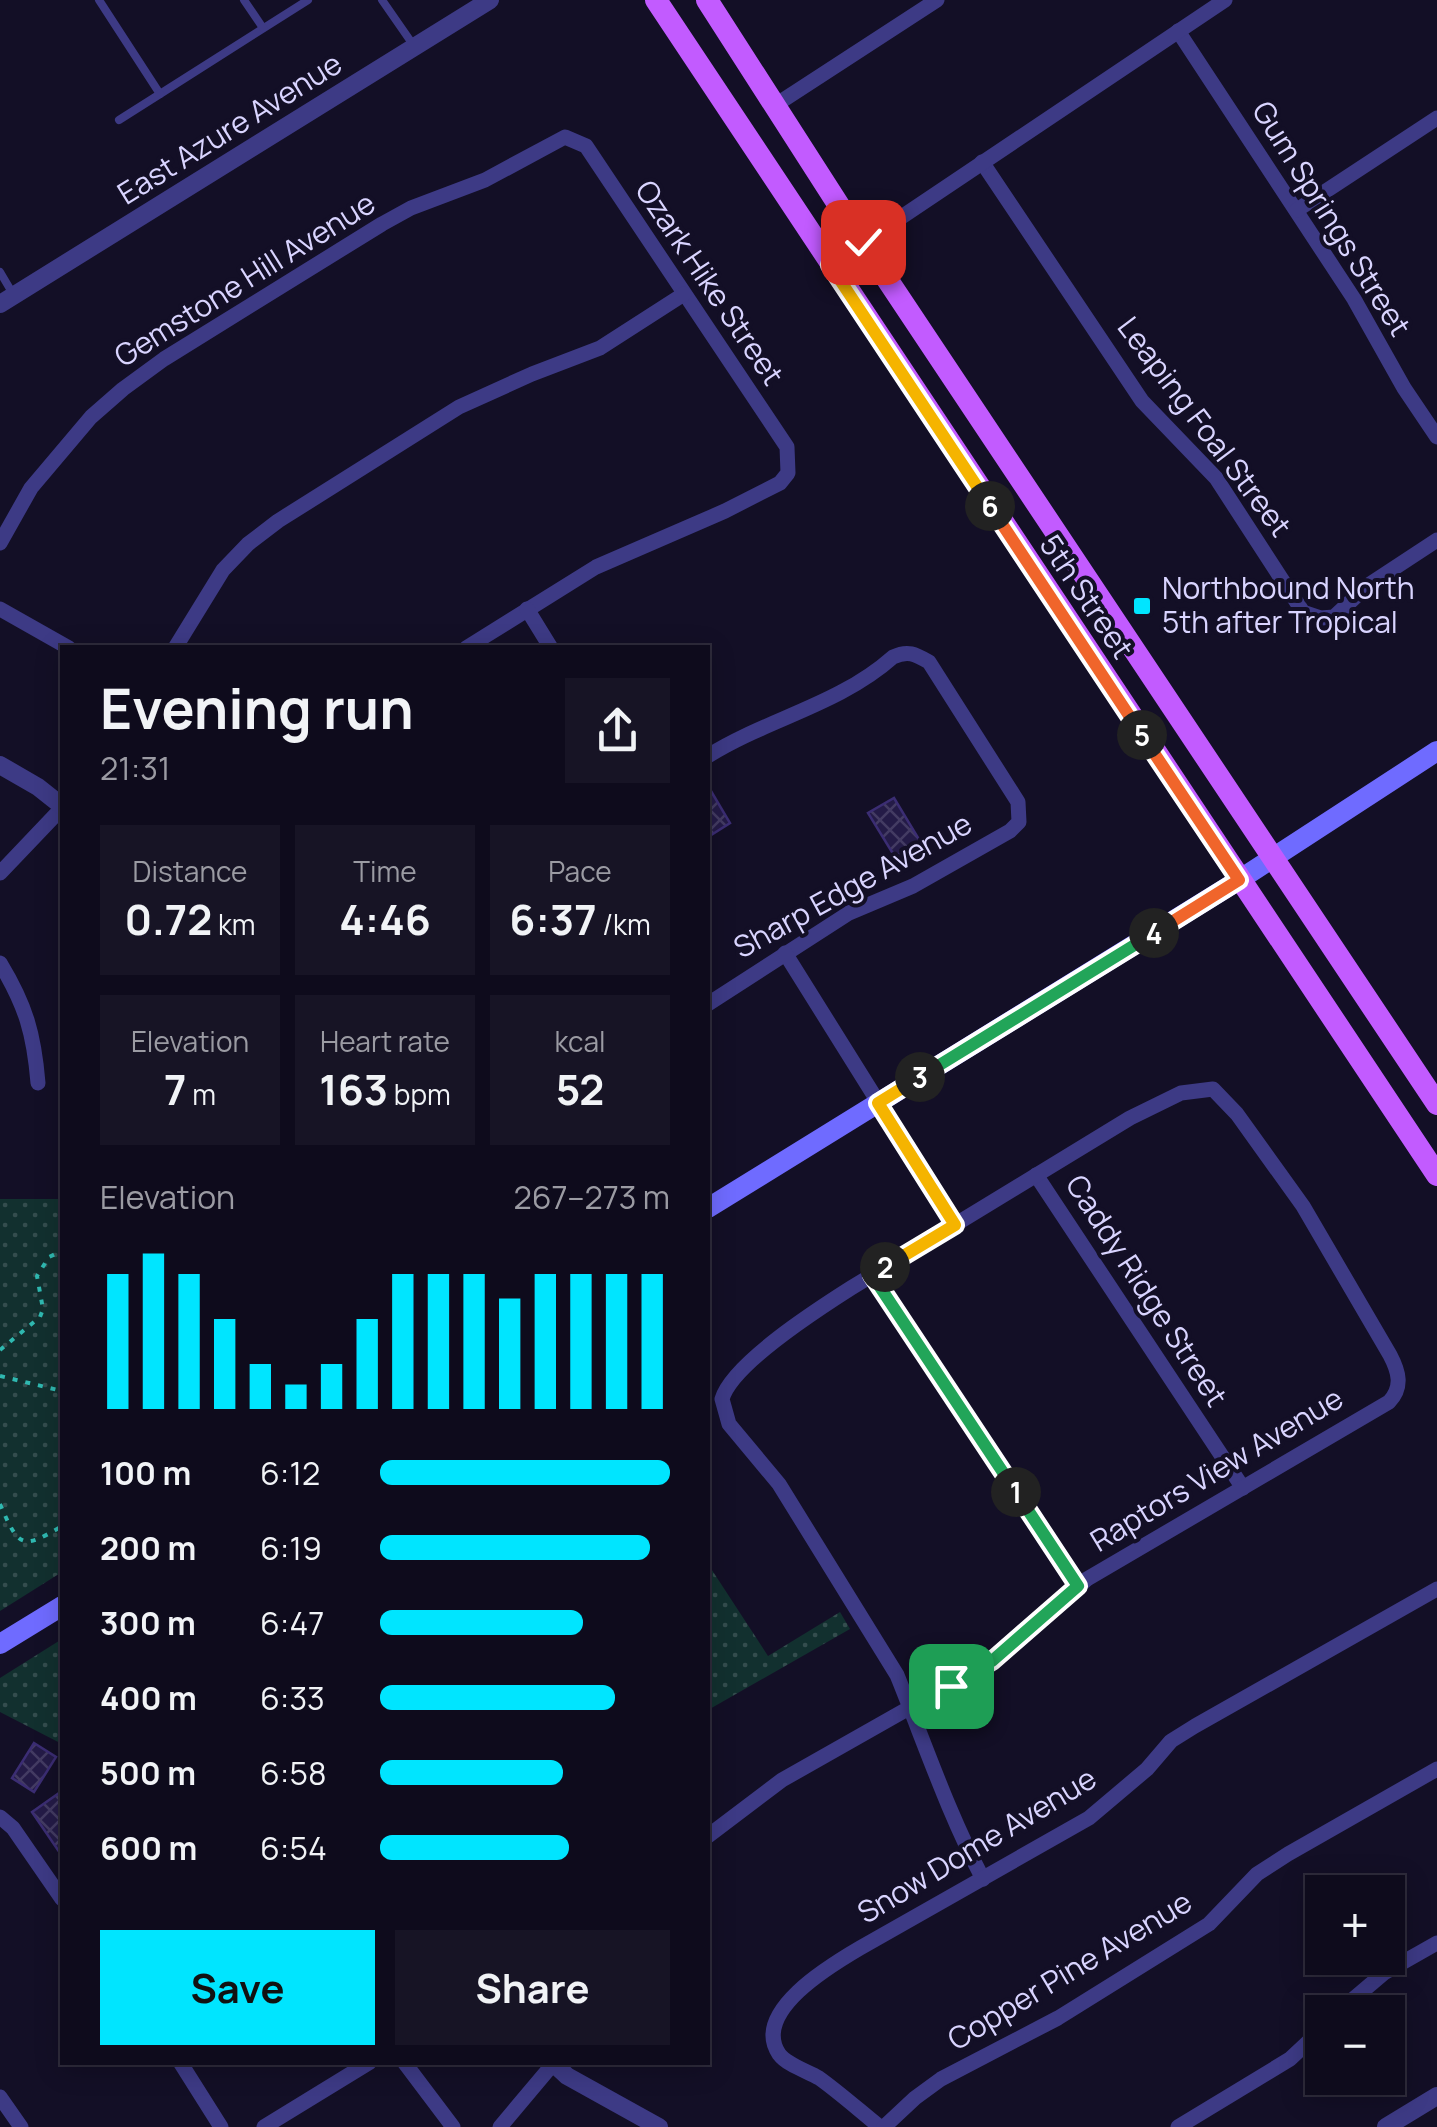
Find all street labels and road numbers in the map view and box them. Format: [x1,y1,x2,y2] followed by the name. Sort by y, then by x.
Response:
[109,42,349,213] street label: East Azure Avenue
[1243,93,1421,344] street label: Gum Springs Street
[626,172,794,393] street label: Ozark Hike Street
[106,182,382,376] street label: Gemstone Hill Avenue
[1109,308,1302,545] street label: Leaping Foal Street
[1031,526,1144,666] street label: 5th Street
[726,802,979,967] street label: Sharp Edge Avenue
[1057,1166,1238,1414] street label: Caddy Ridge Street
[1082,1377,1350,1560] street label: Raptors View Avenue
[849,1757,1103,1932] street label: Snow Dome Avenue
[939,1881,1199,2059] street label: Copper Pine Avenue

